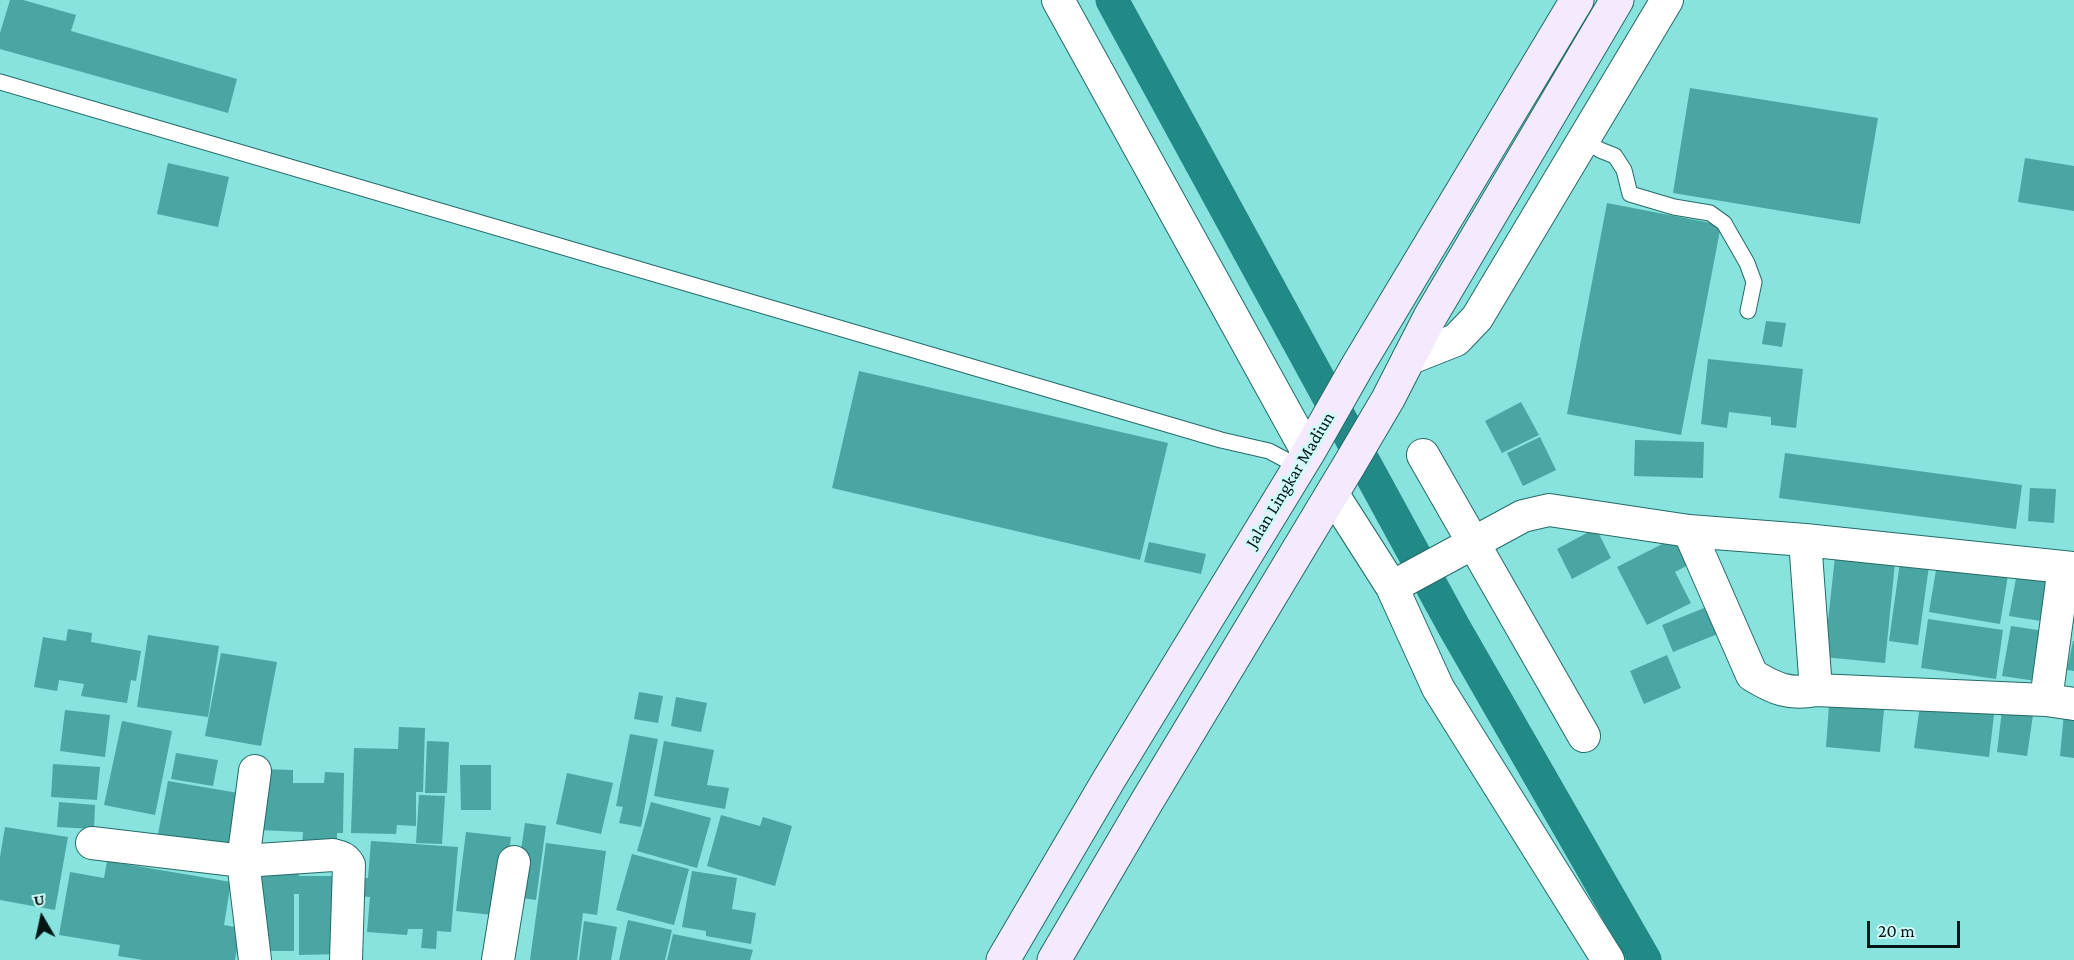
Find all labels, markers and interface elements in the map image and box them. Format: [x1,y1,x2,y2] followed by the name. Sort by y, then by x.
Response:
[1241,408,1339,552] street label: Jalan Lingkar Madiun
[12,888,72,948] north arrow
[32,890,46,909] text: U
[1870,909,1963,947] scale bar
[1878,921,1915,941] text: 20 m

